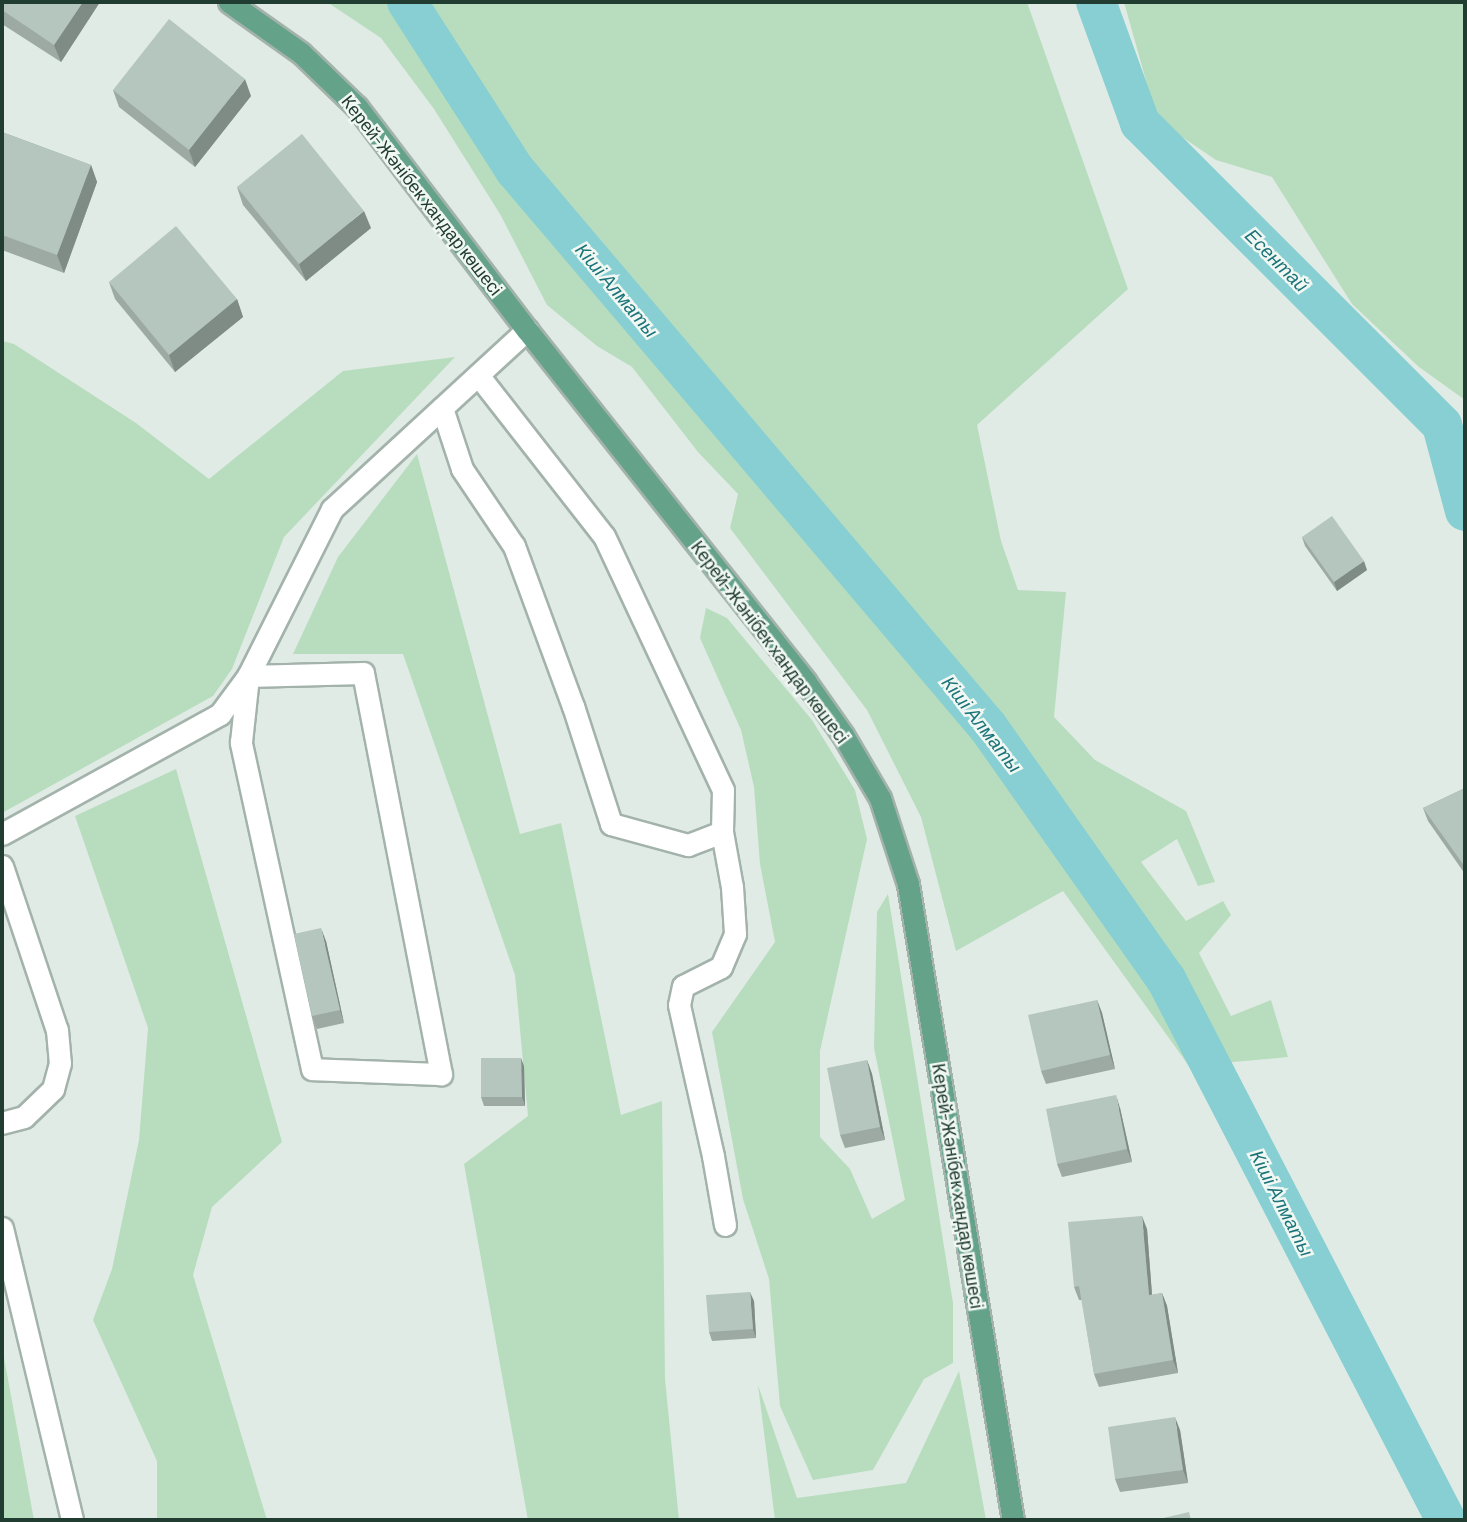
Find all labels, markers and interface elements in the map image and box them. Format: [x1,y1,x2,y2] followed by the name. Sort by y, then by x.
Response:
[337,91,507,299] street label: Керей-Жәнібек хандар көшесі
[1241,224,1313,296] water label: Есентай
[571,238,663,342] water label: Кіші Алматы
[687,536,853,748] street label: Керей-Жәнібек хандар көшесі
[937,671,1027,777] water label: Кіші Алматы
[928,1062,988,1310] street label: Керей-Жәнібек хандар көшесі
[1246,1146,1318,1260] water label: Кіші Алматы

